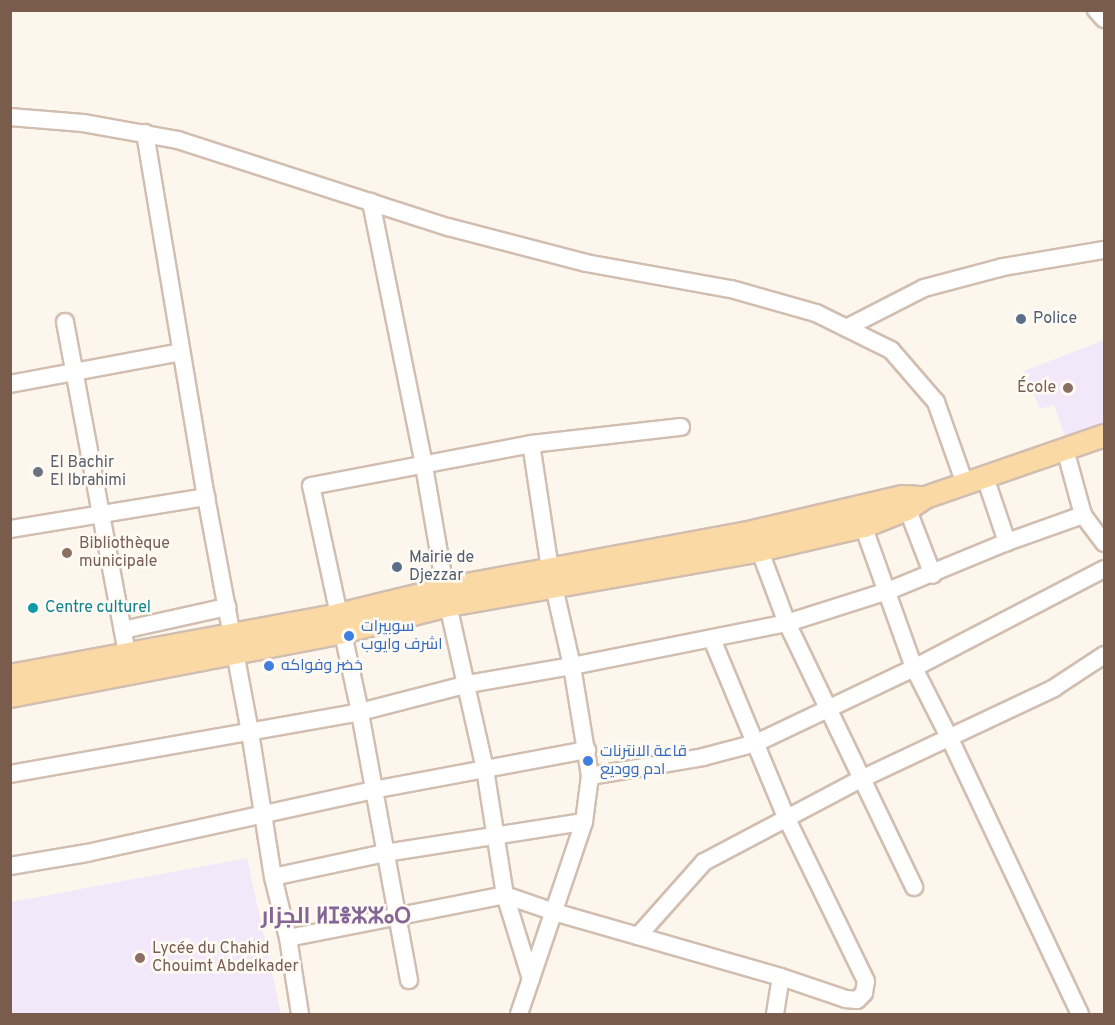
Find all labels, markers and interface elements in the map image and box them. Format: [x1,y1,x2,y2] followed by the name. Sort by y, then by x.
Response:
[1033,309,1077,329] place label: Police
[1014,312,1028,326] marker: Police
[1017,378,1056,398] place label: École
[1061,381,1075,395] marker: École
[50,453,126,491] place label: El Bachir El Ibrahimi
[31,465,45,479] marker: El Bachir El Ibrahimi
[79,534,170,572] place label: Bibliothèque municipale
[60,546,74,560] marker: Bibliothèque municipale
[409,548,474,586] place label: Mairie de Djezzar
[390,560,404,574] marker: Mairie de Djezzar
[45,598,151,618] place label: Centre culturel
[26,601,40,615] marker: Centre culturel
[361,617,443,655] place label: سوبيرات اشرف وايوب
[342,629,356,643] marker: سوبيرات اشرف وايوب
[281,656,363,676] place label: خضر وفواكه
[262,659,276,673] marker: خضر وفواكه
[600,742,687,780] place label: قاعة الانترنات ادم ووديع
[581,754,595,768] marker: قاعة الانترنات ادم ووديع
[261,905,411,931] district label: الجزار ⵍⵊⴻⵣⵣⴰⵔ
[152,939,299,977] place label: Lycée du Chahid Chouimt Abdelkader
[133,951,147,965] marker: Lycée du Chahid Chouimt Abdelkader

